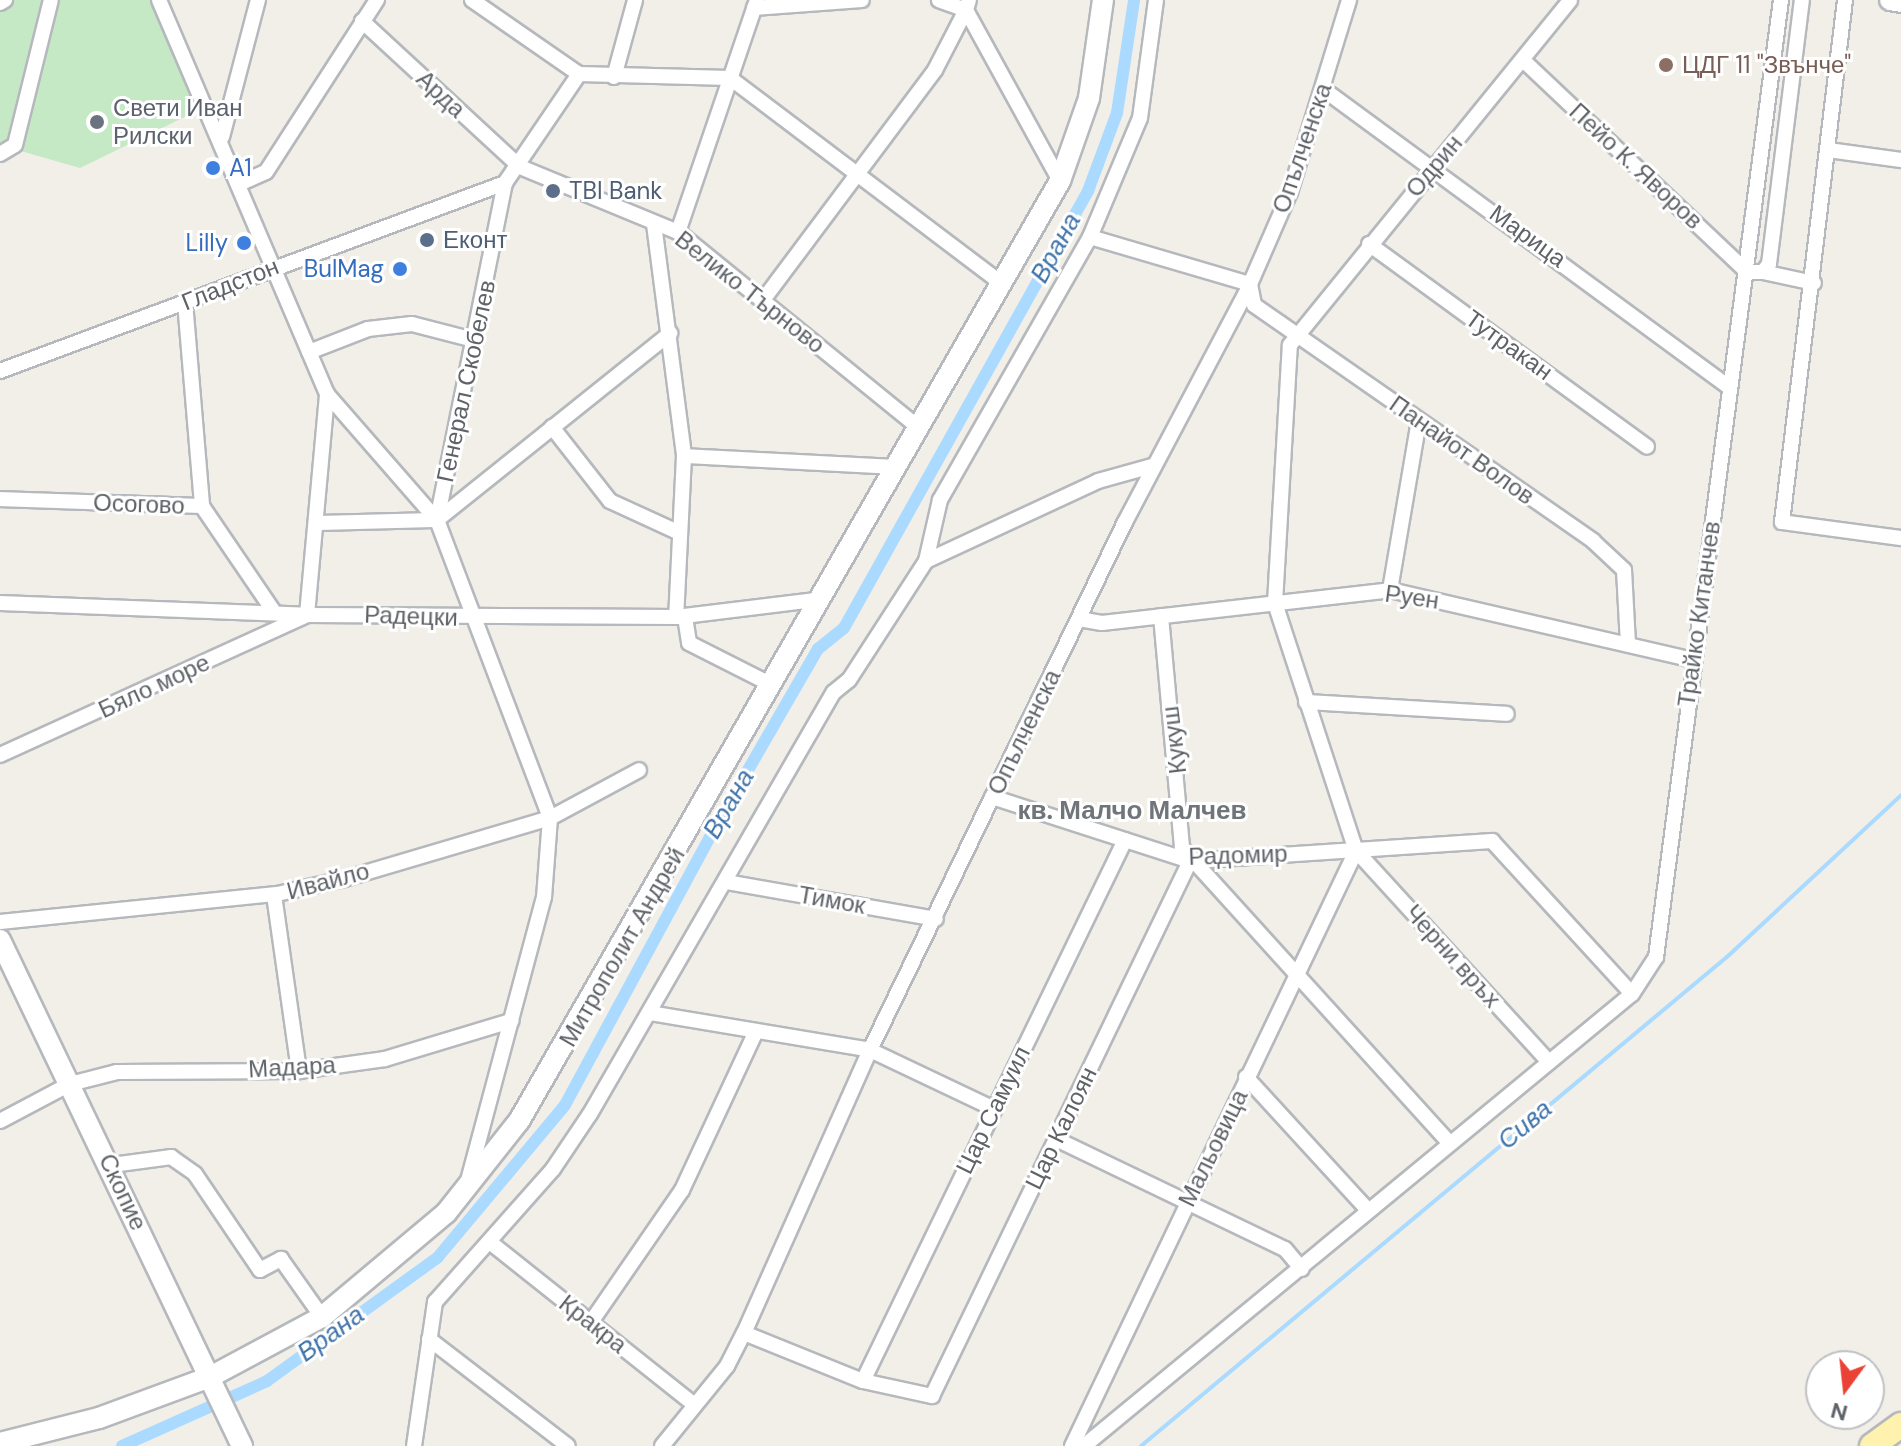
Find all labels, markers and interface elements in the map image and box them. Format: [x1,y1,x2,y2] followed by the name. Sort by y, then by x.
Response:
[1682,51,1851,79] place label: ЦДГ 11 "Звънче"
[1657,56,1675,74] marker: ЦДГ 11 "Звънче"
[411,64,471,124] street label: Арда
[1266,79,1338,217] street label: Опълченска
[113,94,242,150] place label: Свети Иван Рилски
[1563,97,1709,235] street label: Пейо К. Яворов
[88,113,106,131] marker: Свети Иван Рилски
[1400,129,1468,203] street label: Одрин
[229,154,252,182] place label: A1
[204,159,222,177] marker: A1
[569,177,662,205] place label: TBI Bank
[544,182,562,200] marker: TBI Bank
[1484,199,1572,273] street label: Марица
[1024,208,1088,288] water label: Врана
[669,225,831,359] street label: Велико Търново
[443,226,507,254] place label: Еконт
[186,229,228,257] place label: Lilly
[418,231,436,249] marker: Еконт
[235,234,253,252] marker: Lilly
[177,251,283,317] street label: Гладстон
[304,255,384,283] place label: BulMag
[391,260,409,278] marker: BulMag
[430,277,502,485] street label: Генерал Скобелев
[1460,304,1558,386] street label: Тутракан
[1384,389,1540,511] street label: Панайот Волов
[93,488,185,520] street label: Осогово
[1672,519,1726,709] street label: Трайко Китанчев
[1383,579,1441,615] street label: Руен
[364,600,458,632] street label: Радецки
[94,648,214,724] street label: Бяло море
[981,665,1067,799] street label: Опълченска
[1156,704,1192,776] street label: Кукуш
[697,764,761,844] water label: Врана
[1018,795,1246,827] district label: кв. Малчо Малчев
[1188,839,1288,871] street label: Радомир
[553,842,691,1052] street label: Митрополит Андрей
[284,856,372,906] street label: Ивайло
[796,880,868,920] street label: Тимок
[1399,898,1507,1014] street label: Черни връх
[950,1041,1036,1179] street label: Цар Самуил
[247,1050,337,1084] street label: Мадара
[1019,1062,1103,1194] street label: Цар Калоян
[1172,1085,1254,1211] street label: Мальовица
[1492,1094,1558,1156] water label: Сива
[93,1149,153,1235] street label: Скопие
[553,1289,633,1359] street label: Кракра
[291,1299,371,1369] water label: Врана
[1805,1350,1885,1430] north arrow
[1828,1396,1851,1428] text: N

